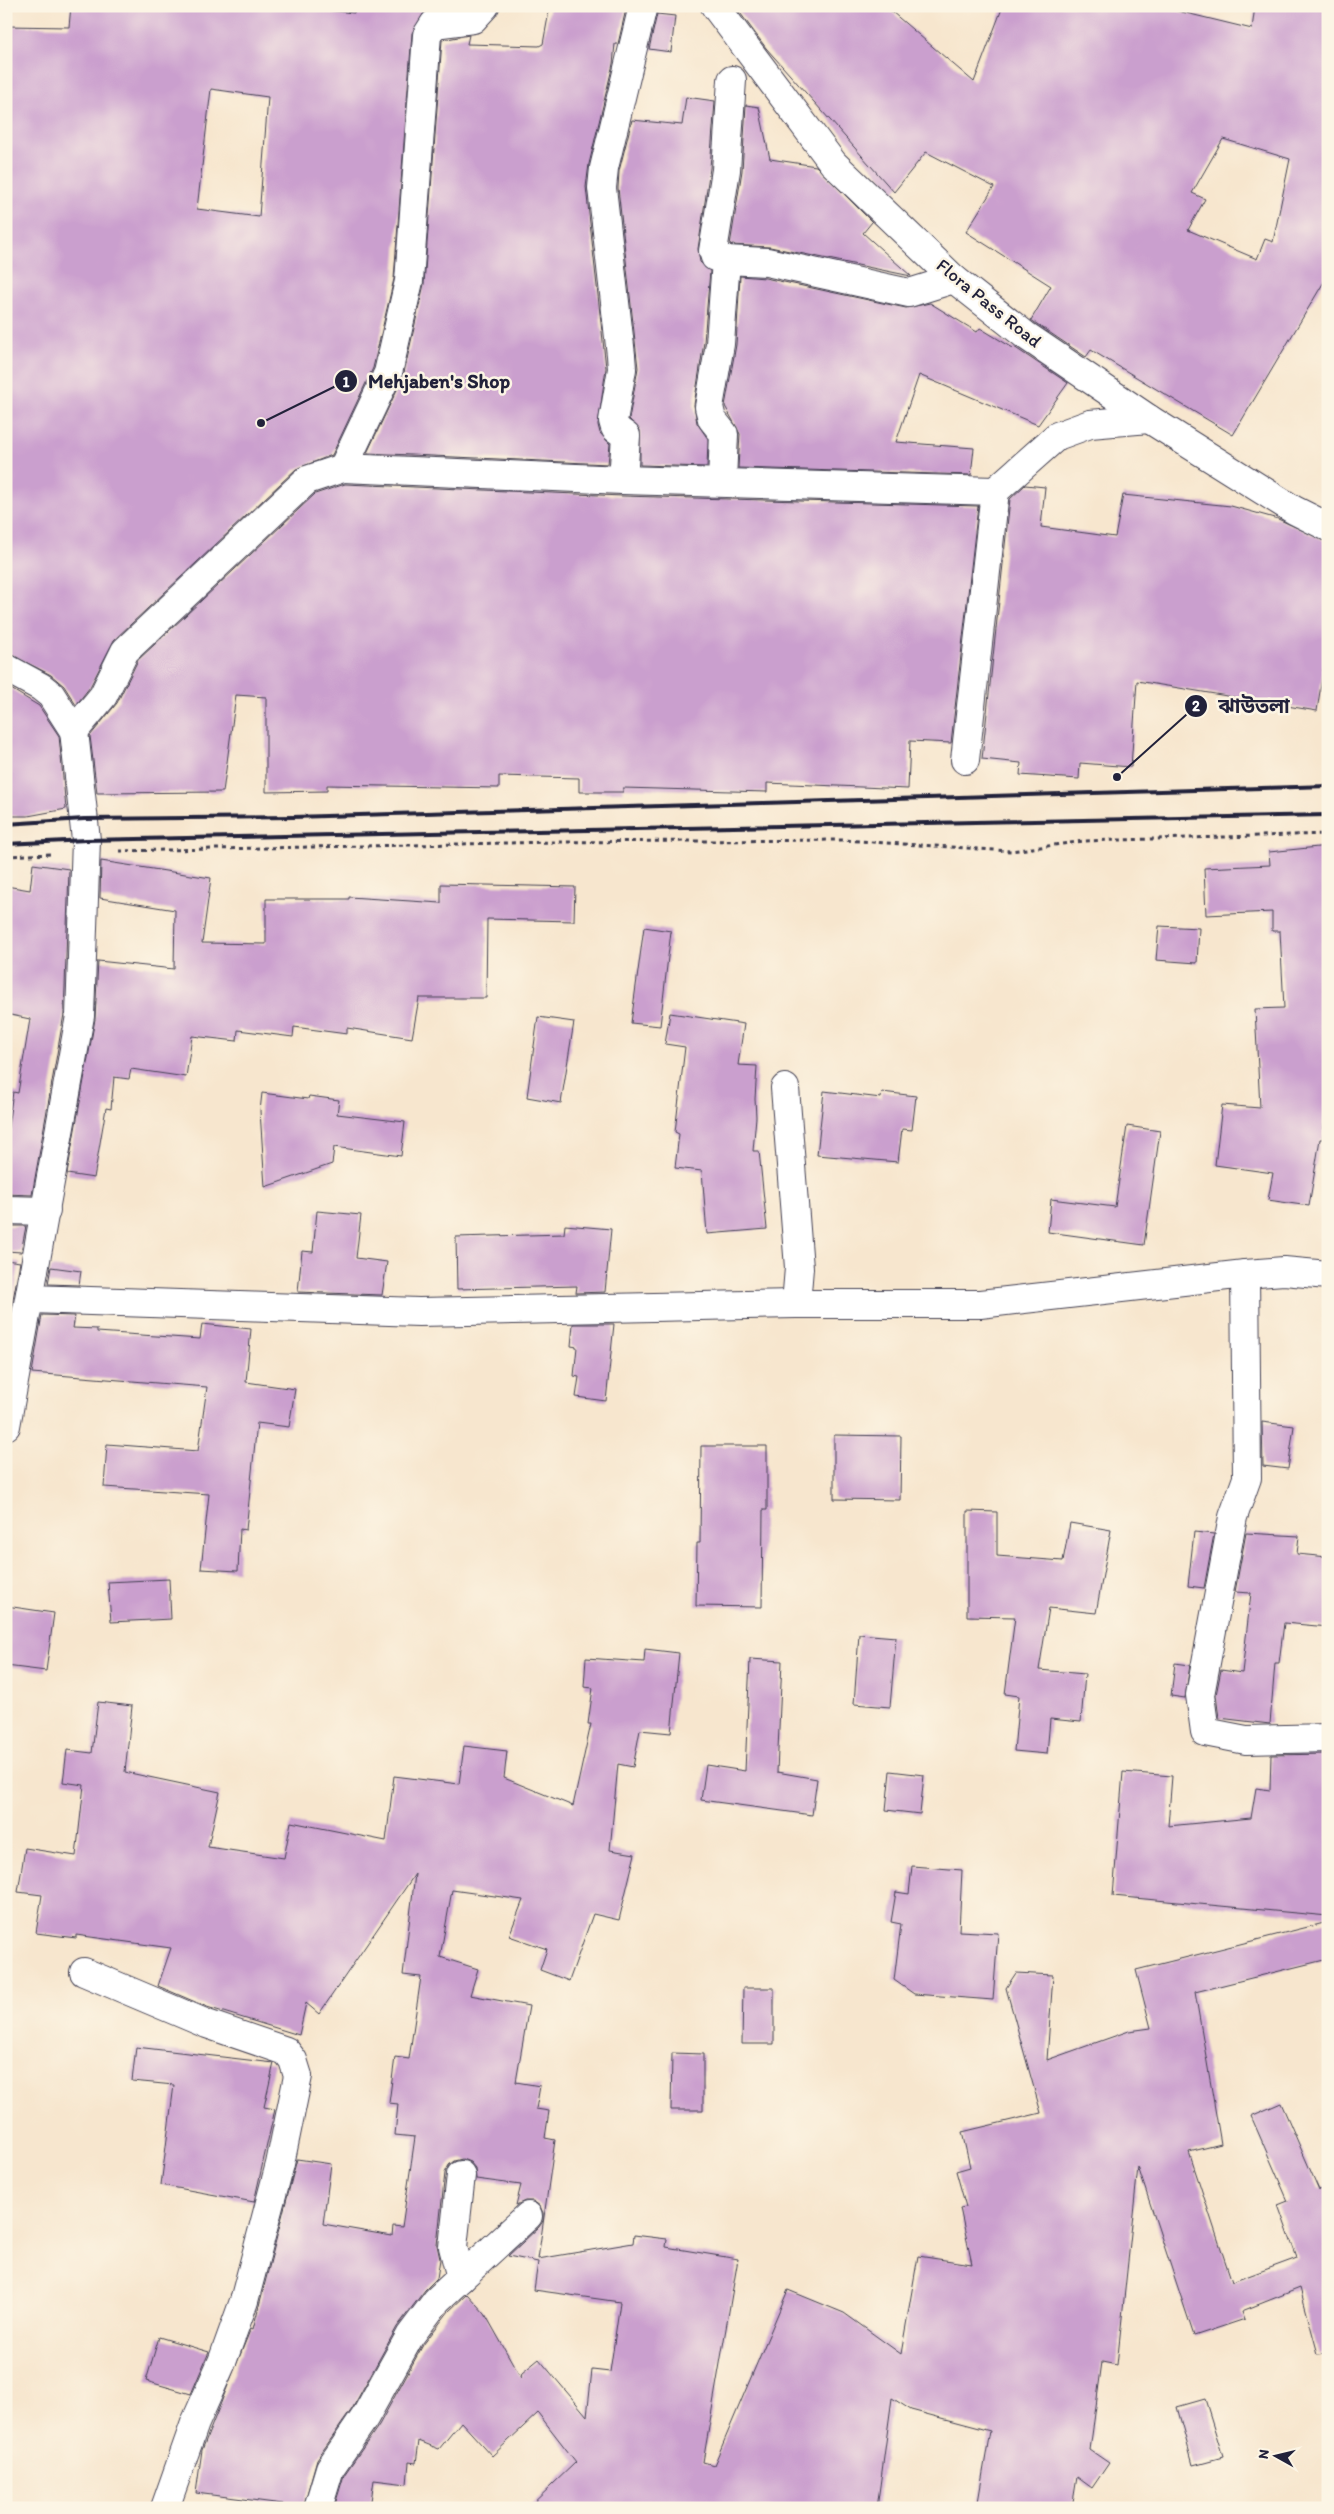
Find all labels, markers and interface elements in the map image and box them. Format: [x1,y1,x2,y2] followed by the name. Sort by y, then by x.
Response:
[932,254,1046,352] street label: Flora Pass Road
[333,364,520,399] callout: Mehjaben's Shop
[368,369,510,394] text: Mehjaben's Shop
[343,373,350,391] text: 1
[1184,689,1300,724] callout: ঝাউতলা
[1217,694,1290,718] text: ঝাউতলা
[1192,697,1200,715] text: 2
[1252,2432,1302,2482] north arrow
[1255,2448,1273,2460] text: N

